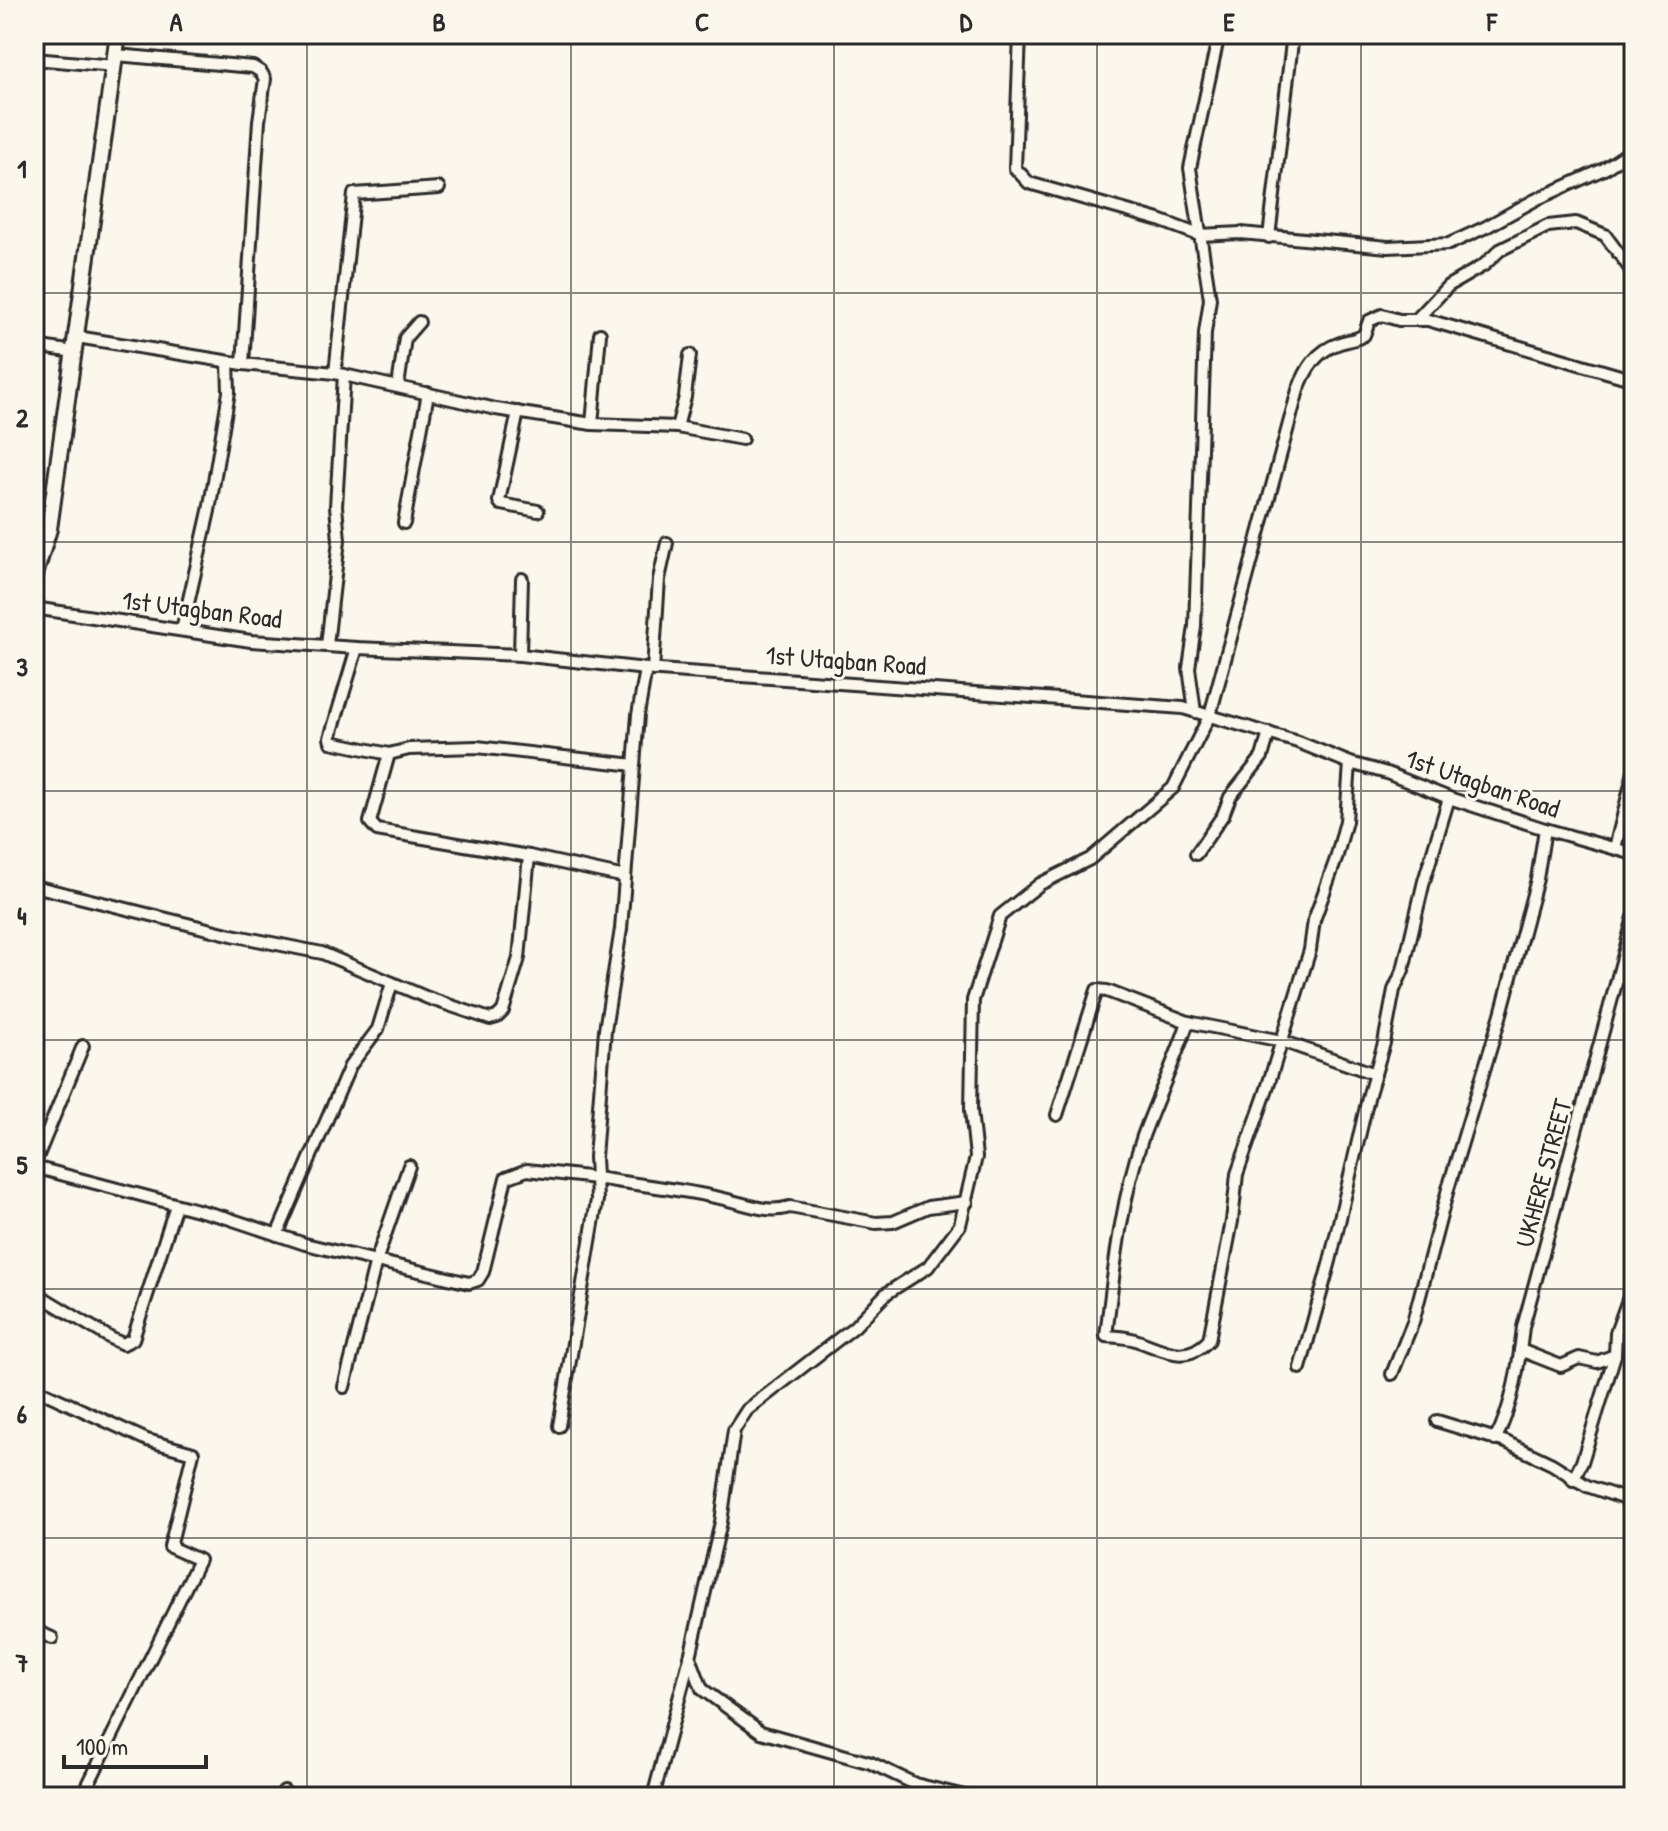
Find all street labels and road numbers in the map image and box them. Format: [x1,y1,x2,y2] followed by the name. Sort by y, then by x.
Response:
[120,582,284,636] street label: 1st Utagban Road
[765,637,927,683] street label: 1st Utagban Road
[1401,740,1565,826] street label: 1st Utagban Road
[1506,1094,1580,1251] street label: UKHERE STREET

